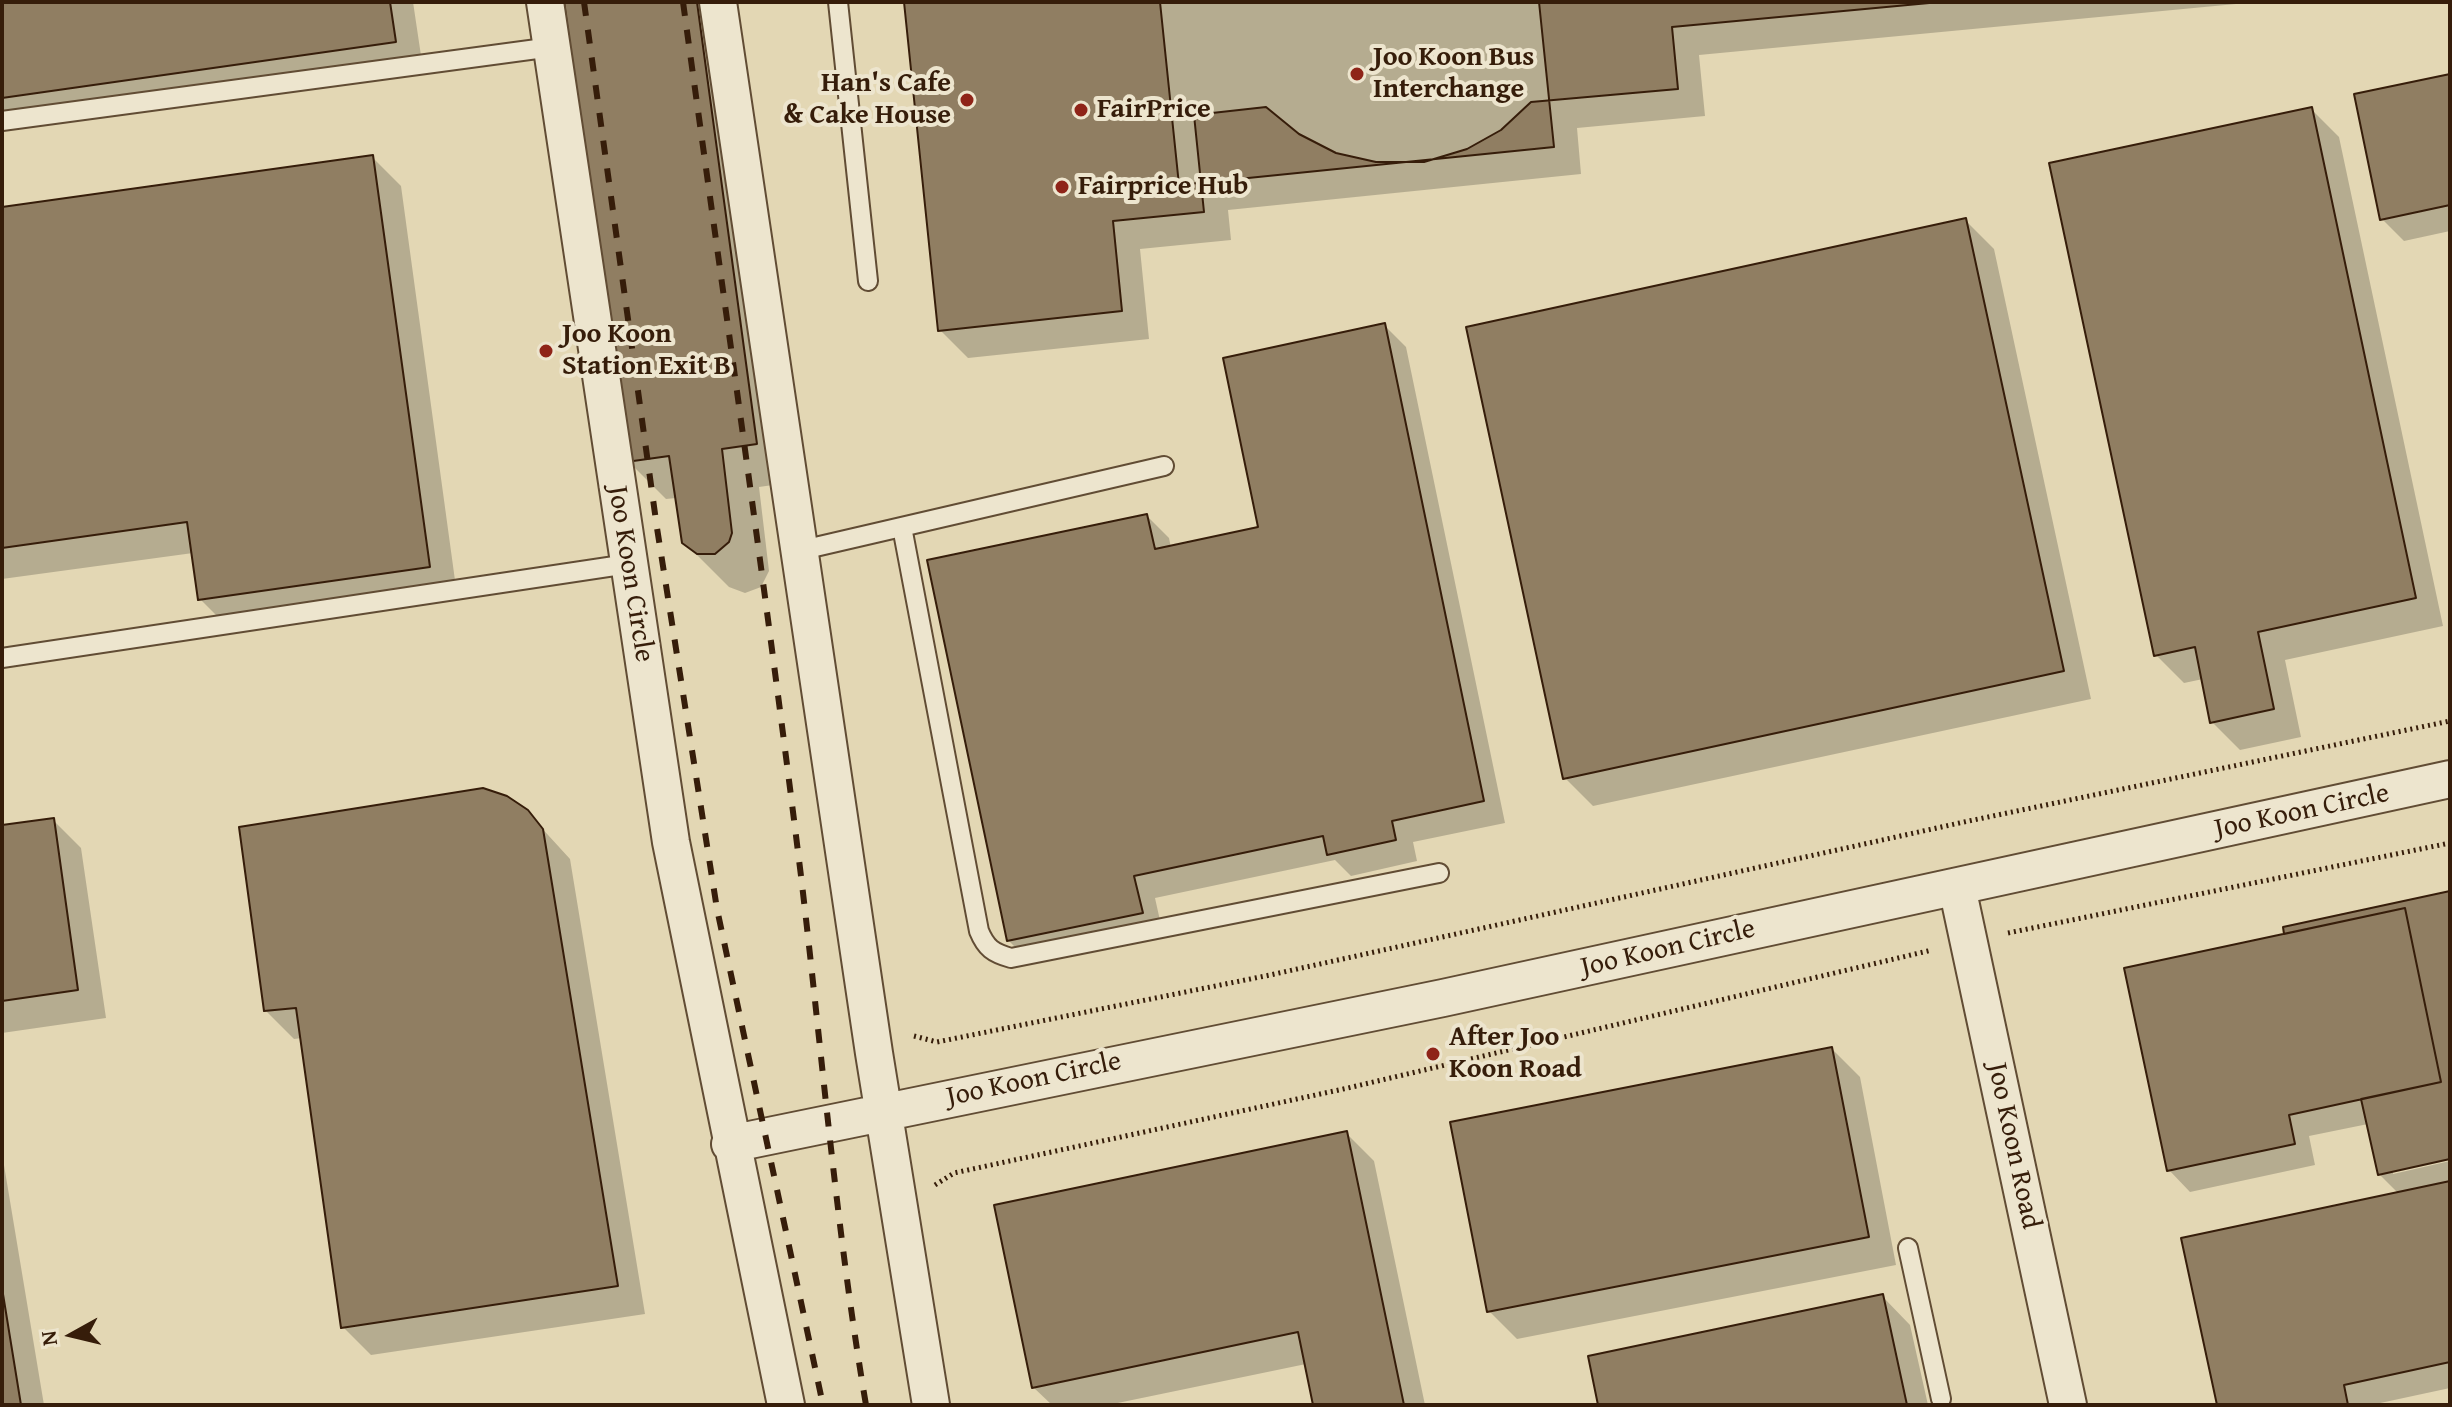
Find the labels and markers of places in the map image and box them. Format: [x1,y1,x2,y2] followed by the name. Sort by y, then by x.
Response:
[1373,41,1534,107] place label: Joo Koon Bus Interchange
[1348,65,1366,83] marker: Joo Koon Bus Interchange
[784,67,951,133] place label: Han's Cafe & Cake House
[958,91,976,109] marker: Han's Cafe & Cake House
[1097,93,1211,127] place label: FairPrice
[1072,101,1090,119] marker: FairPrice
[1078,170,1248,204] place label: Fairprice Hub
[1053,178,1071,196] marker: Fairprice Hub
[562,318,731,384] place label: Joo Koon Station Exit B
[537,342,555,360] marker: Joo Koon Station Exit B
[1449,1021,1582,1087] place label: After Joo Koon Road
[1424,1045,1442,1063] marker: After Joo Koon Road

